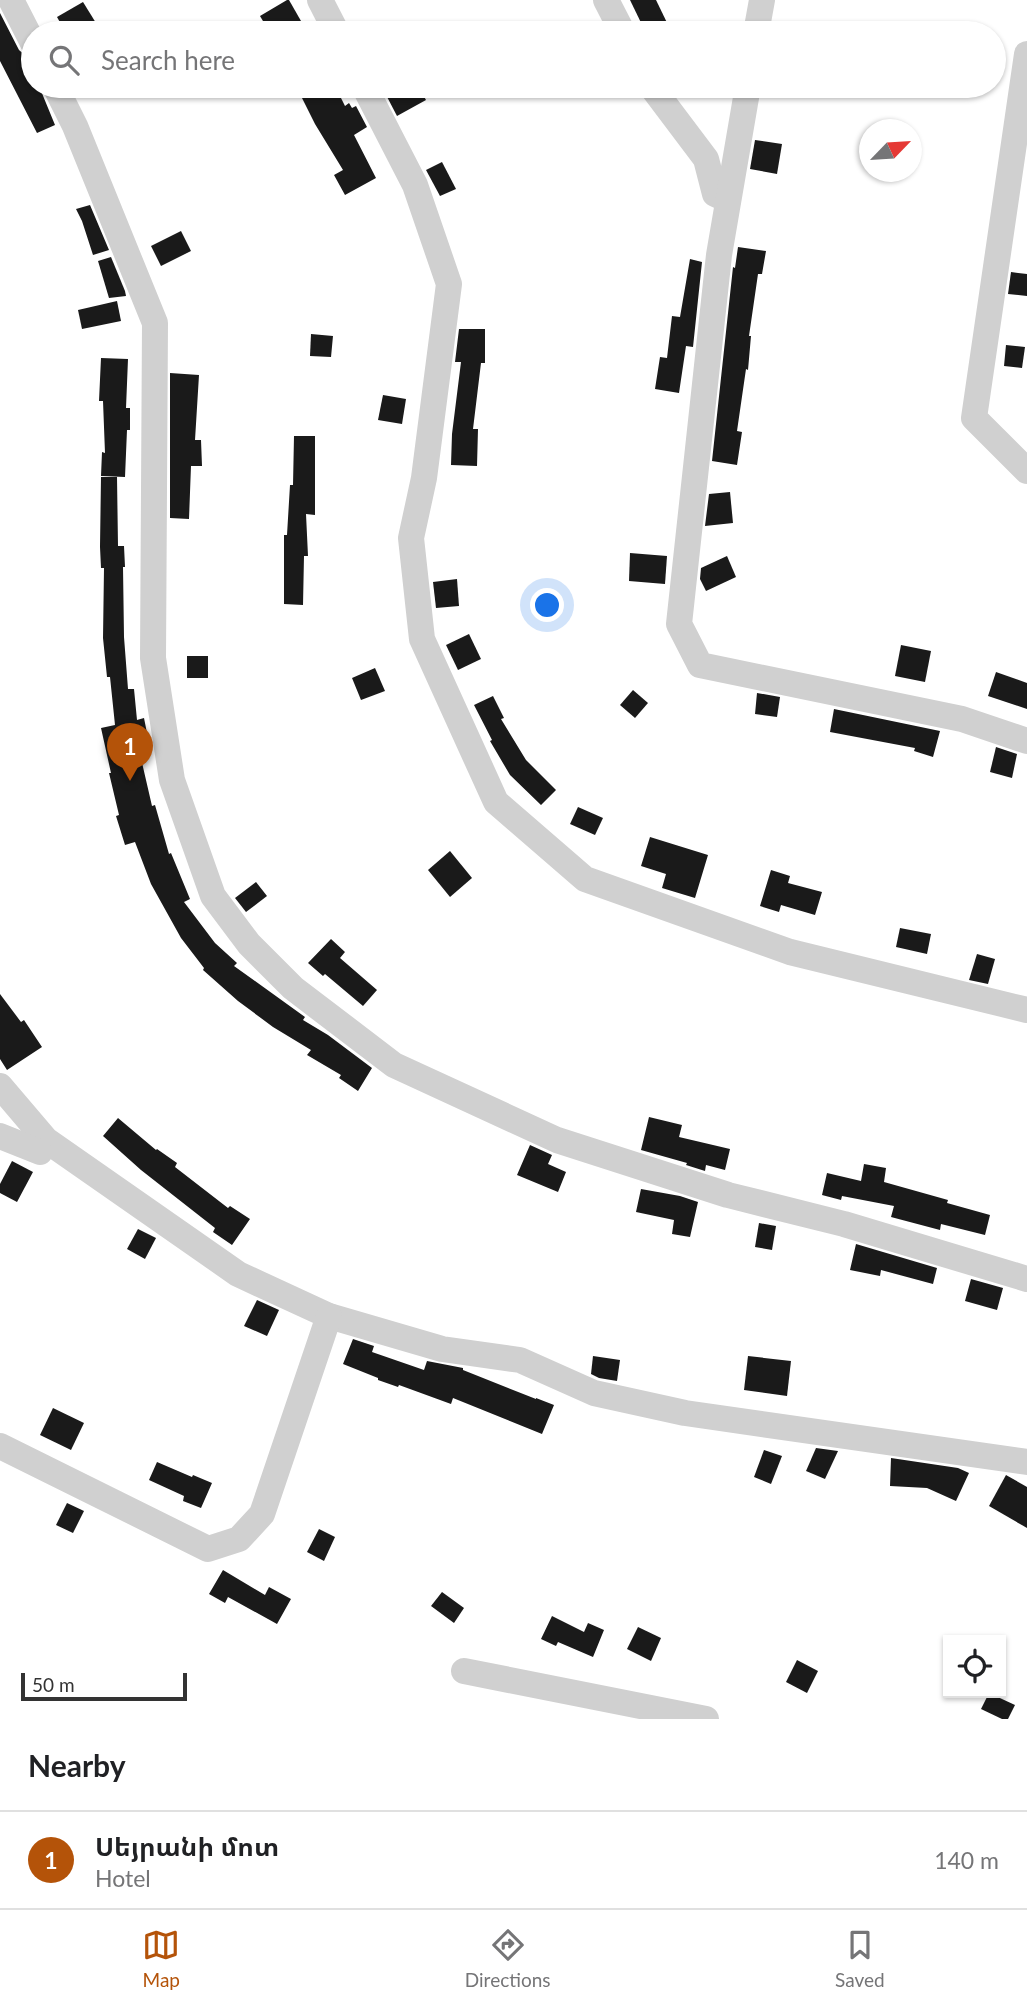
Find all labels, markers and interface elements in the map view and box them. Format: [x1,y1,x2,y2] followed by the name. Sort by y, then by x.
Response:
[21,21,1006,98] search box
[45,41,83,79] icon: search
[101,44,235,76] text: Search here
[859,119,922,182] north arrow
[530,588,564,622] your location
[107,723,153,781] pin: 1
[943,1635,1006,1698] map controls
[943,1635,1006,1698] button: locate
[21,1670,187,1702] scale bar
[32,1673,75,1696] text: 50 m
[28,1747,126,1783] text: Nearby
[95,1830,279,1862] text: Սեյրանի մոտ
[44,1846,58,1874] text: 1
[934,1846,999,1874] text: 140 m
[95,1864,151,1892] text: Hotel
[142,1926,180,1991] tab: Map
[465,1926,551,1991] tab: Directions
[835,1926,885,1991] tab: Saved

